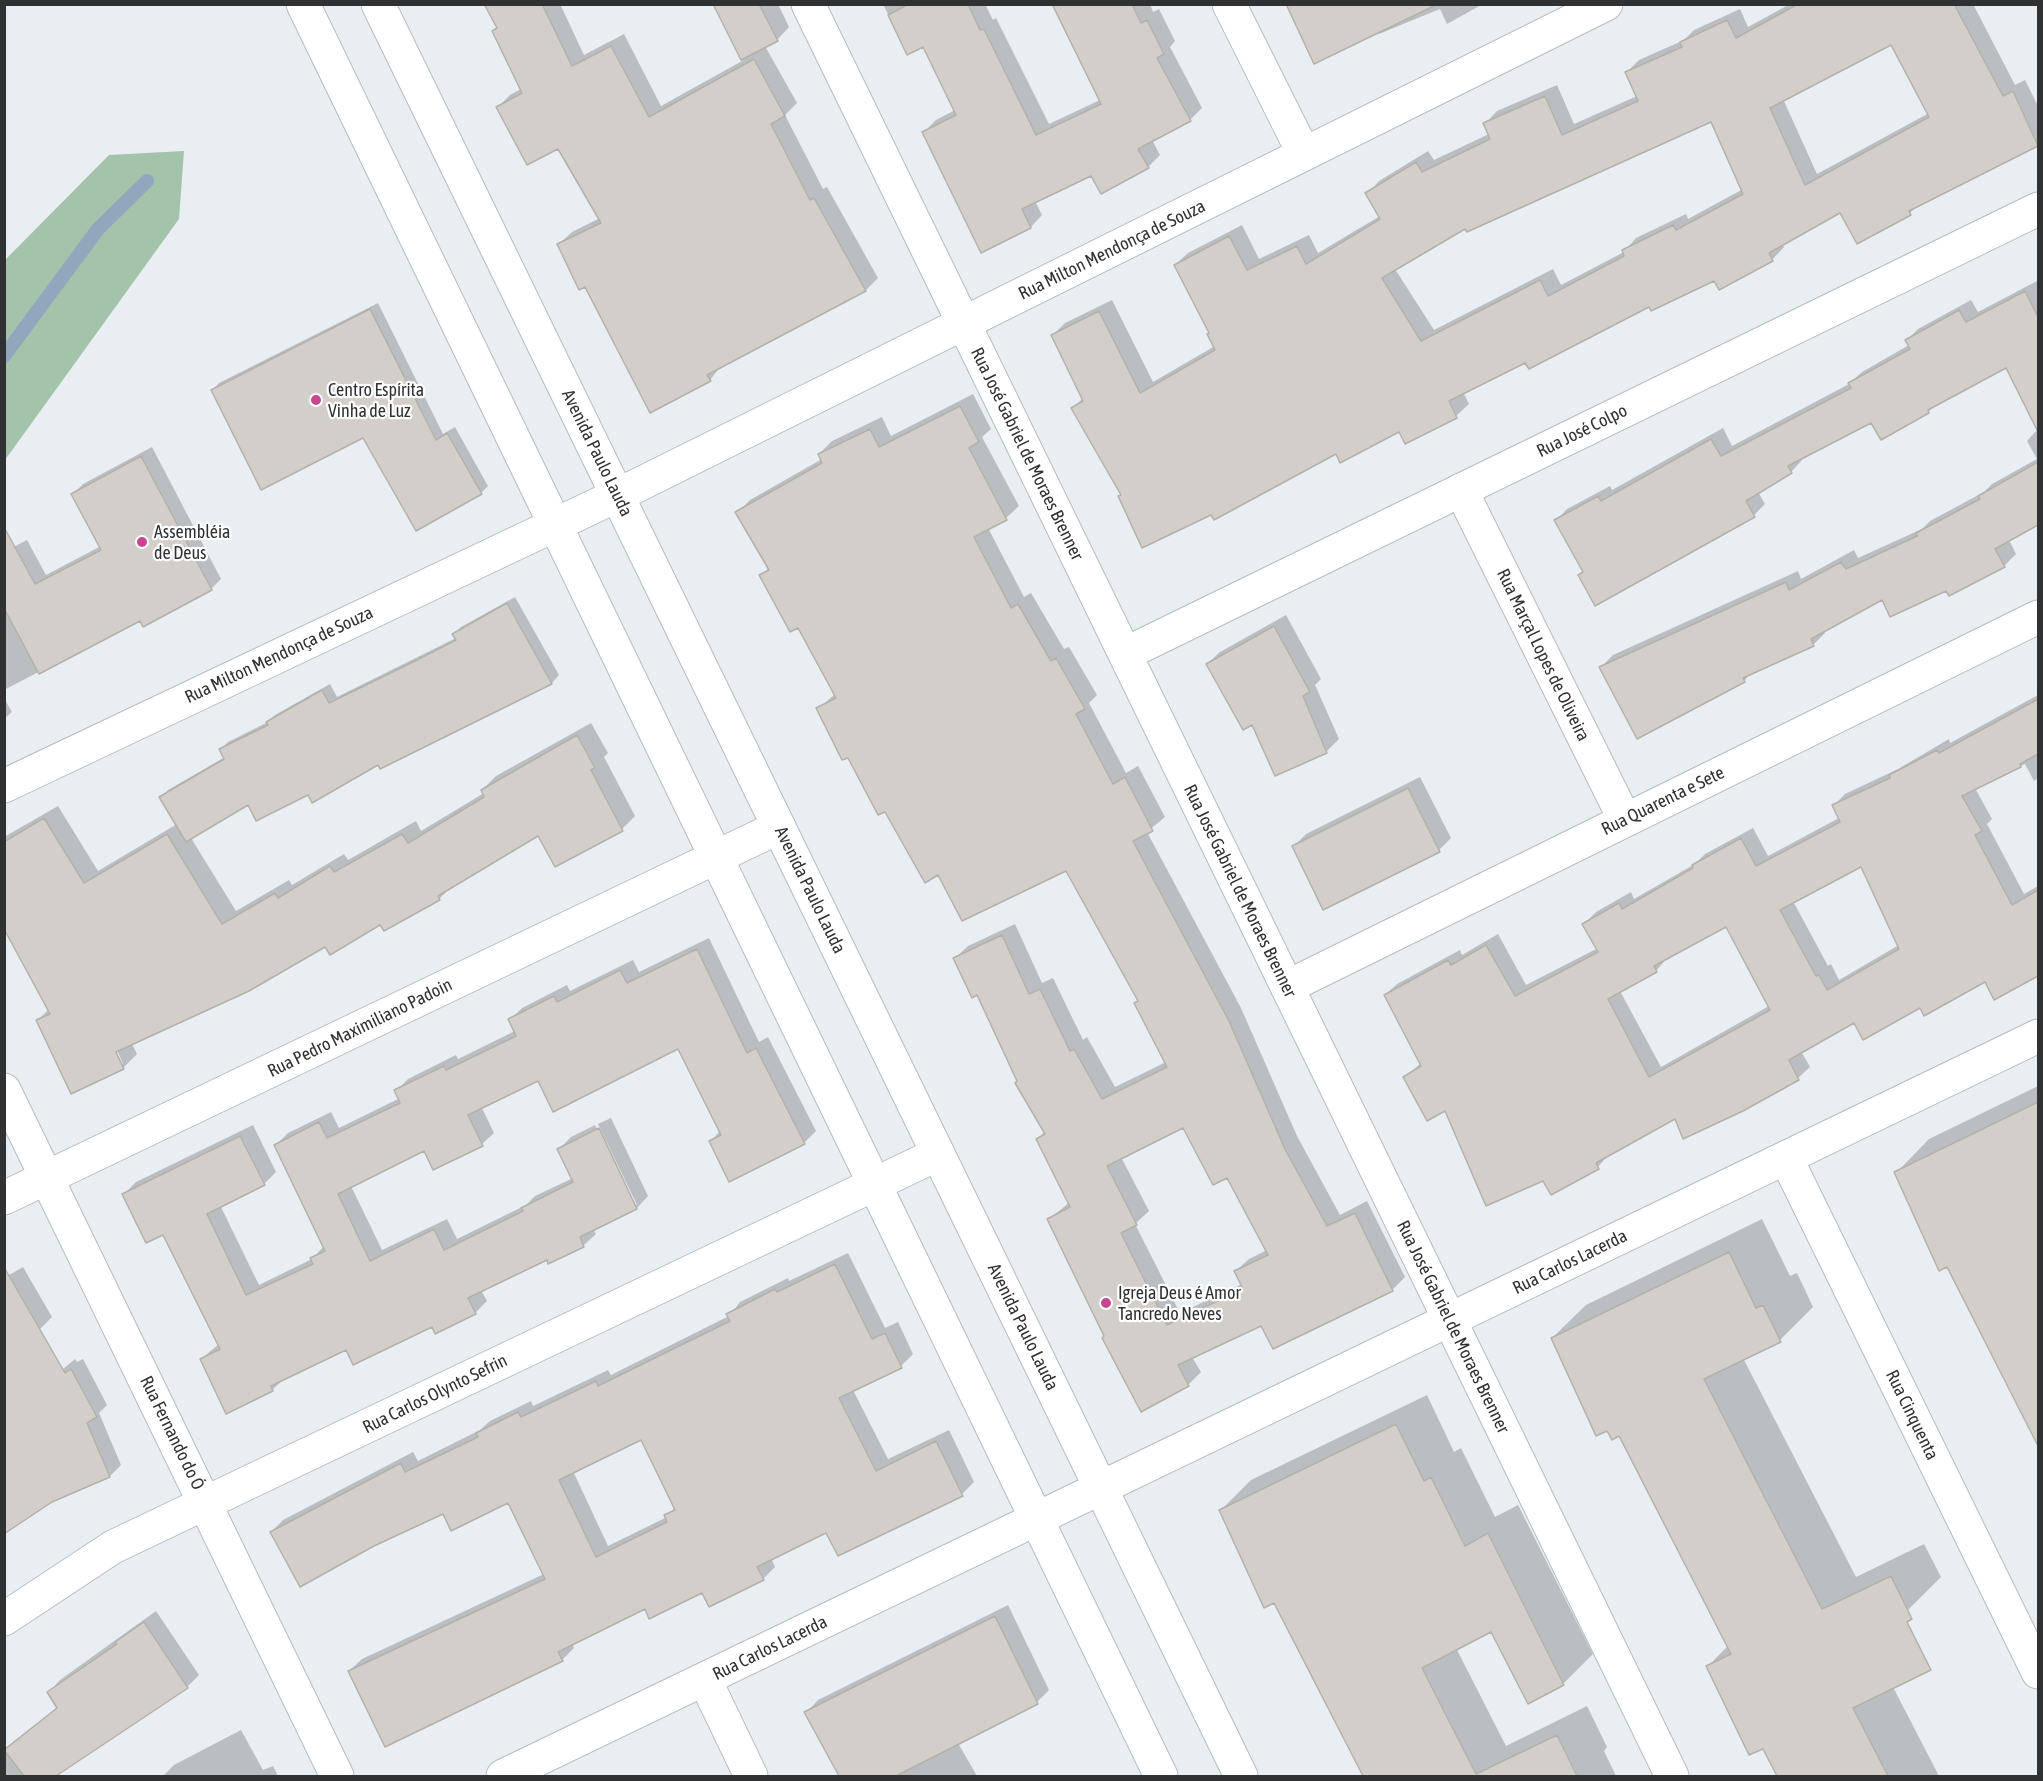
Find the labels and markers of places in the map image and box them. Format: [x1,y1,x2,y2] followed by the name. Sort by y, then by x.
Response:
[328,379,424,422] place label: Centro Espírita Vinha de Luz
[309,393,323,407] marker: Centro Espírita Vinha de Luz
[154,521,230,564] place label: Assembléia de Deus
[135,535,149,549] marker: Assembléia de Deus
[1118,1282,1241,1324] place label: Igreja Deus é Amor Tancredo Neves
[1099,1296,1113,1310] marker: Igreja Deus é Amor Tancredo Neves

